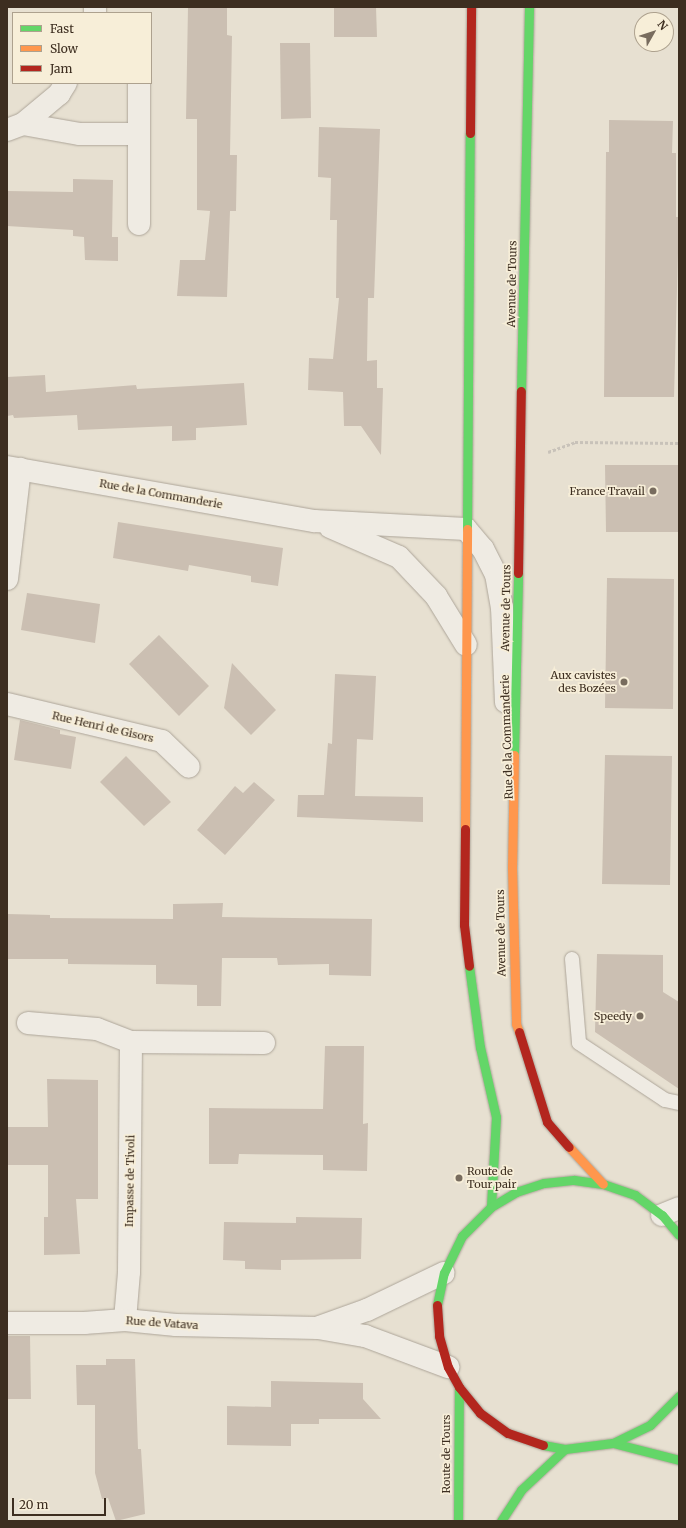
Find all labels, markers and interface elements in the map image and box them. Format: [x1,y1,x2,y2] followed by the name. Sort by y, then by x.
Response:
[12,12,152,84] legend
[634,12,674,52] north arrow
[654,17,671,33] text: N
[50,21,74,36] text: Fast
[50,41,78,56] text: Slow
[50,61,72,76] text: Jam
[505,240,519,328] street label: Avenue de Tours
[98,477,224,511] street label: Rue de la Commanderie
[569,484,645,498] place label: France Travail
[648,486,658,496] marker: France Travail
[499,564,513,652] street label: Avenue de Tours
[551,669,616,695] place label: Aux cavistes des Bozées
[498,674,516,800] street label: Rue de la Commanderie
[619,677,629,687] marker: Aux cavistes des Bozées
[51,709,155,745] street label: Rue Henri de Gisors
[494,889,508,977] street label: Avenue de Tours
[594,1009,632,1023] place label: Speedy
[635,1011,645,1021] marker: Speedy
[123,1135,137,1227] street label: Impasse de Tivoli
[467,1165,516,1191] place label: Route de Tour pair
[454,1173,464,1183] marker: Route de Tour pair
[125,1314,199,1332] street label: Rue de Vatava
[439,1415,453,1493] street label: Route de Tours
[14,1490,108,1516] scale bar
[19,1497,48,1512] text: 20 m

